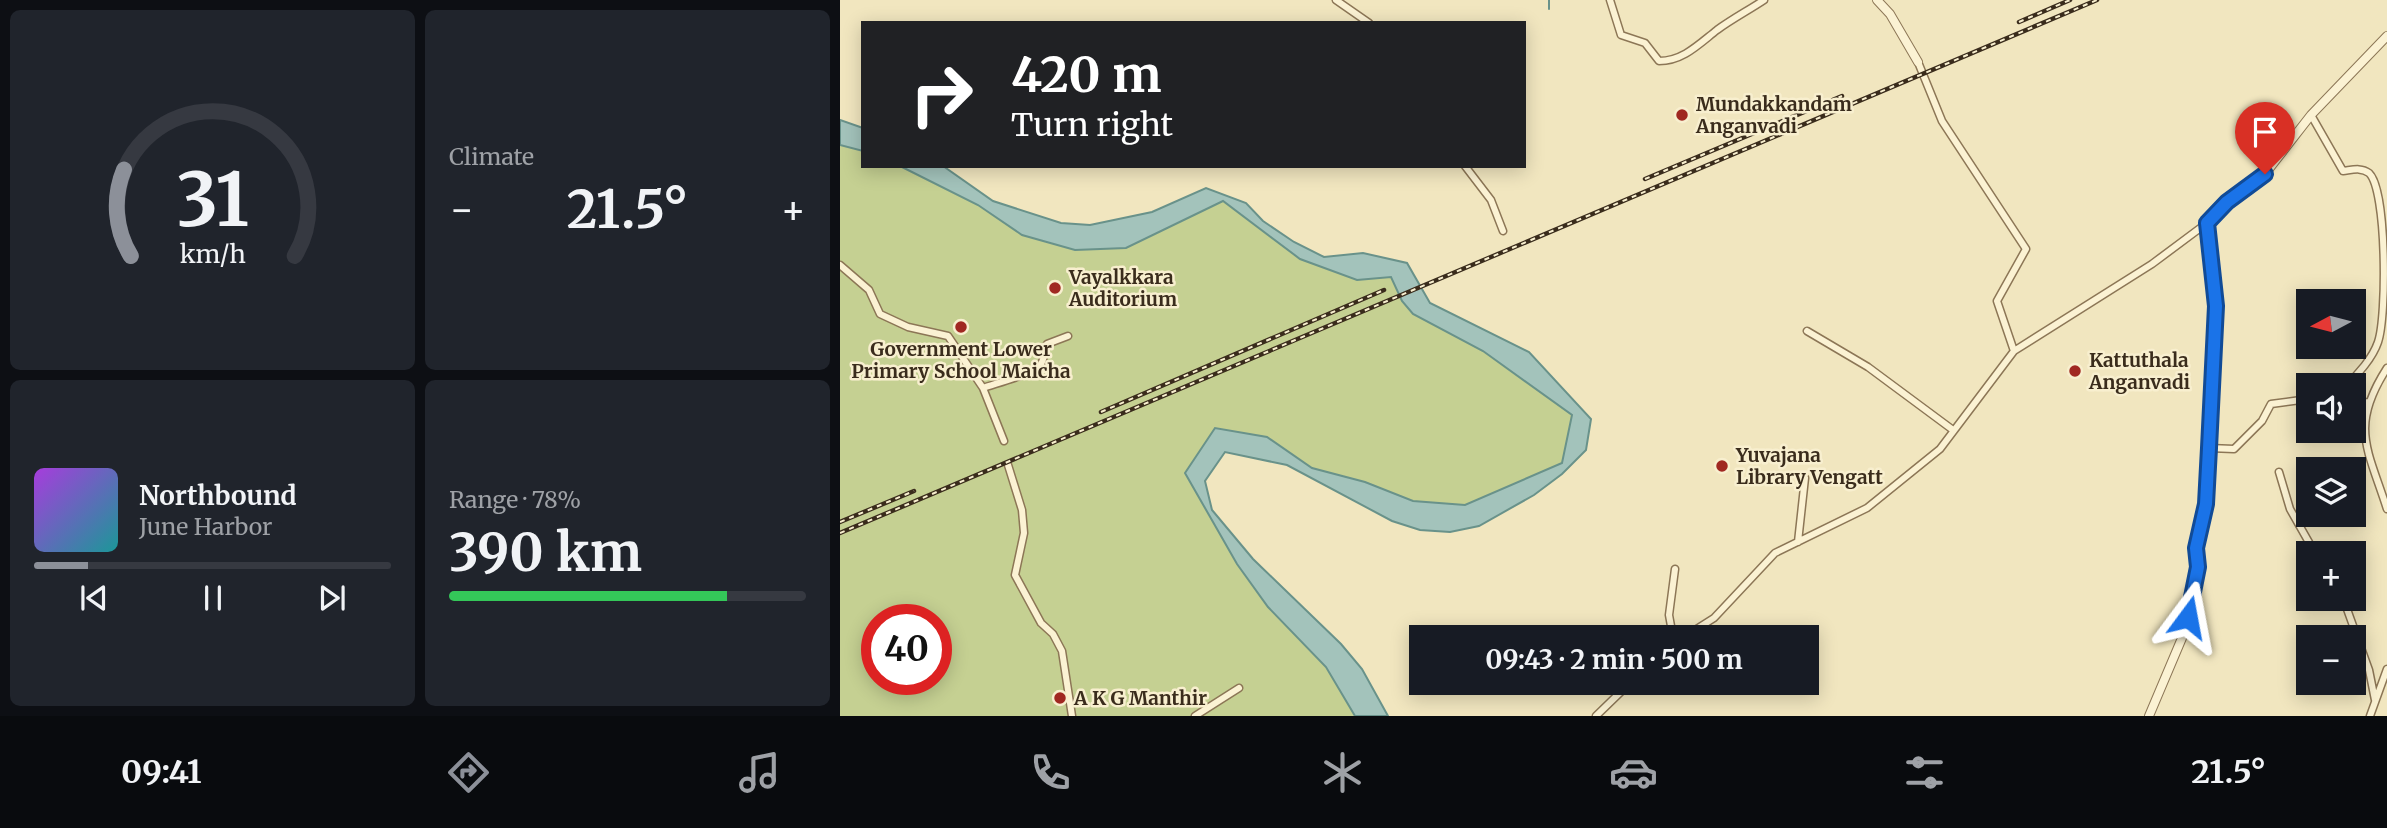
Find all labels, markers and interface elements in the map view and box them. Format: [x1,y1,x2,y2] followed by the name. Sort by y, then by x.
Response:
[1011,44,1162,105] text: 420 m
[896,49,987,140] icon: right
[1695,92,1852,138] place label: Mundakkandam Anganvadi
[2235,102,2295,174] pin
[1011,105,1173,145] text: Turn right
[1674,107,1690,123] marker: Mundakkandam Anganvadi
[2246,113,2284,151] icon: arrive
[449,142,534,171] text: Climate
[176,154,249,246] text: 31
[567,177,688,242] text: 21.5°
[449,186,474,233] text: −
[781,186,806,233] text: +
[179,238,246,270] text: km/h
[1068,265,1177,311] place label: Vayalkkara Auditorium
[1047,280,1063,296] marker: Vayalkkara Auditorium
[2296,289,2366,359] north arrow
[2296,289,2366,695] map controls
[953,319,969,335] marker: Government Lower Primary School Maicha
[851,337,1071,383] place label: Government Lower Primary School Maicha
[2088,348,2191,394] place label: Kattuthala Anganvadi
[2067,363,2083,379] marker: Kattuthala Anganvadi
[2296,373,2366,443] button: sound
[1735,443,1883,489] place label: Yuvajana Library Vengatt
[2296,457,2366,527] button: layers
[1714,458,1730,474] marker: Yuvajana Library Vengatt
[139,479,297,512] text: Northbound
[449,485,581,514] text: Range · 78%
[139,512,272,541] text: June Harbor
[449,520,642,585] text: 390 km
[2296,541,2366,611] button: +
[75,579,113,617] icon: previous
[194,579,232,617] icon: pause
[313,579,351,617] icon: next
[2151,580,2225,654] position arrow
[861,604,952,695] speed limit sign: 40
[2296,625,2366,695] button: −
[1485,643,1743,676] text: 09:43 · 2 min · 500 m
[1073,686,1207,710] place label: A K G Manthir
[1052,690,1068,706] marker: A K G Manthir
[444,748,493,797] icon: directions
[735,748,784,797] icon: music
[1026,748,1075,797] icon: phone
[1318,748,1367,797] icon: climate
[1609,748,1658,797] icon: car
[1900,748,1949,797] icon: filters
[121,752,202,792] text: 09:41
[2191,752,2266,792] text: 21.5°

